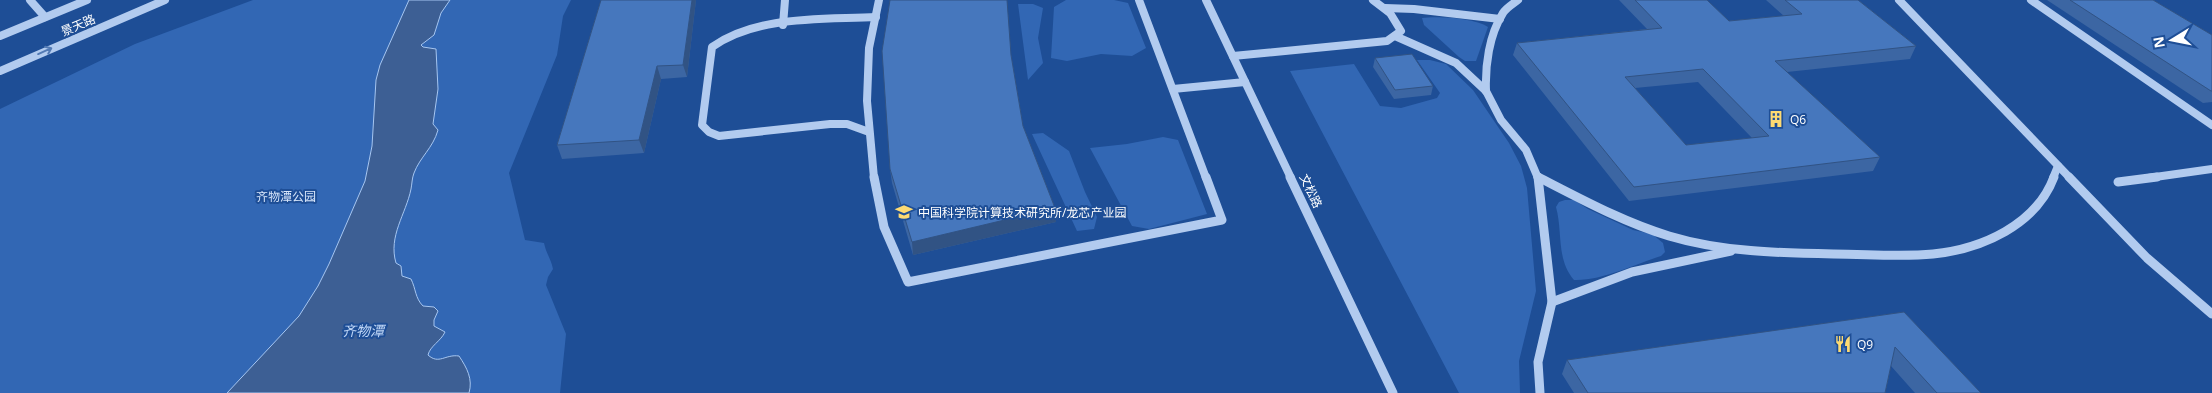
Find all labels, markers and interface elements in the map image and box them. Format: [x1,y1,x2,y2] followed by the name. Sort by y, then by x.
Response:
[58,10,98,40] street label: 景天路
[2147,15,2197,65] north arrow
[2148,35,2169,50] text: N
[37,46,52,56] one-way arrow
[1766,109,1786,129] building icon: Q6
[1790,111,1806,128] place label: Q6
[1296,171,1326,211] street label: 文松路
[256,188,316,205] park label: 齐物潭公园
[894,202,914,222] school or university icon: 中国科学院计算技术研究所/龙芯产业园
[918,204,1126,221] place label: 中国科学院计算技术研究所/龙芯产业园
[342,321,387,340] water label: 齐物潭
[1833,334,1853,354] restaurant icon: Q9
[1857,336,1873,353] place label: Q9

